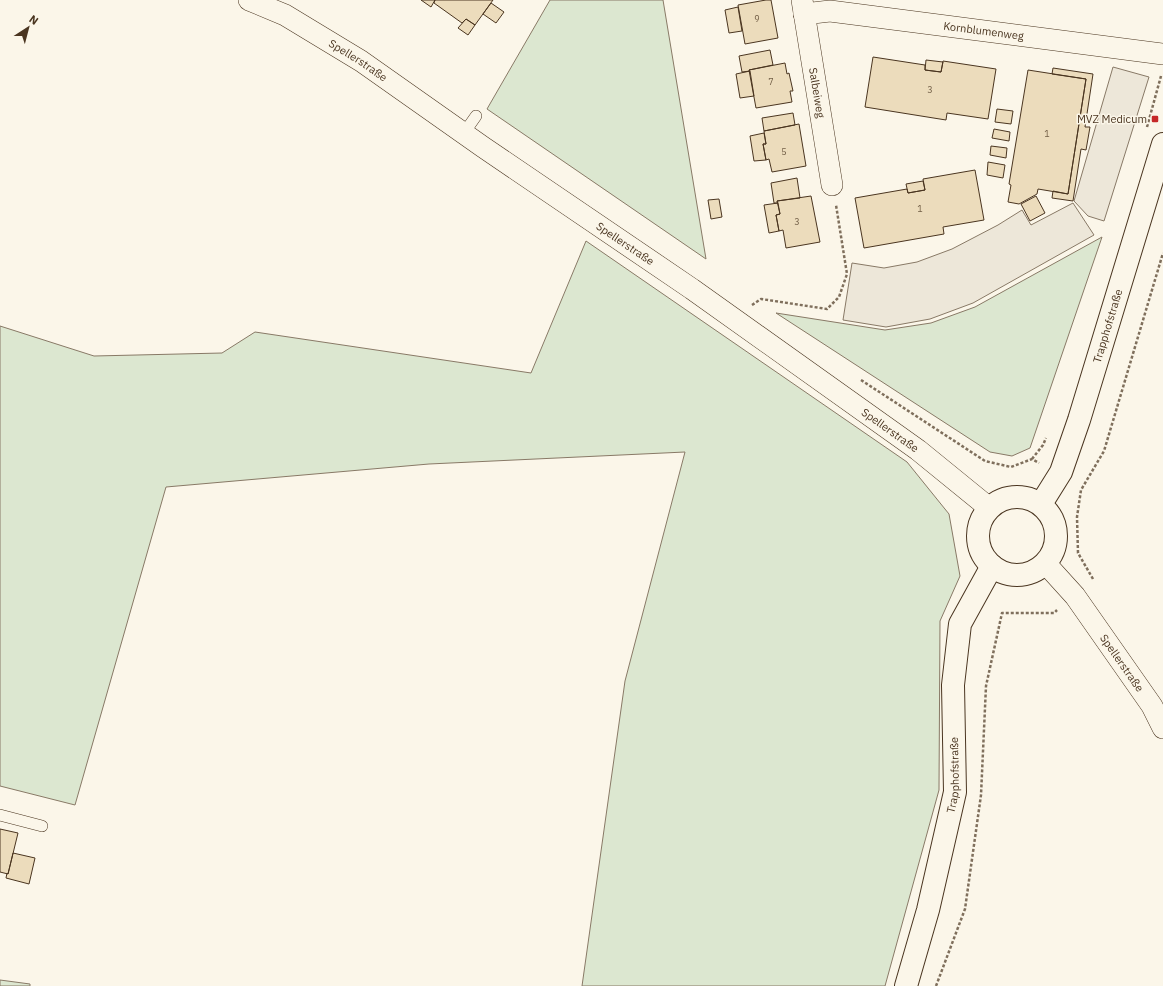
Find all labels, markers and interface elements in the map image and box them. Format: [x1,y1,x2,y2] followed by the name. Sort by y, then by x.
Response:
[8,8,48,48] north arrow
[27,12,41,28] text: N
[754,13,760,24] house number: 9
[943,19,1025,43] street label: Kornblumenweg
[326,36,390,84] street label: Spellerstraße
[806,67,828,119] street label: Salbeiweg
[768,76,774,87] house number: 7
[927,84,933,95] house number: 3
[1077,112,1147,126] place label: MVZ Medicum
[1150,114,1160,124] marker: MVZ Medicum
[1044,128,1050,139] house number: 1
[781,146,787,157] house number: 5
[917,203,923,214] house number: 1
[794,216,800,227] house number: 3
[594,219,657,268] street label: Spellerstraße
[1090,287,1125,365] street label: Trapphofstraße
[859,405,921,455] street label: Spellerstraße
[1097,632,1147,694] street label: Spellerstraße
[943,737,962,814] street label: Trapphofstraße

